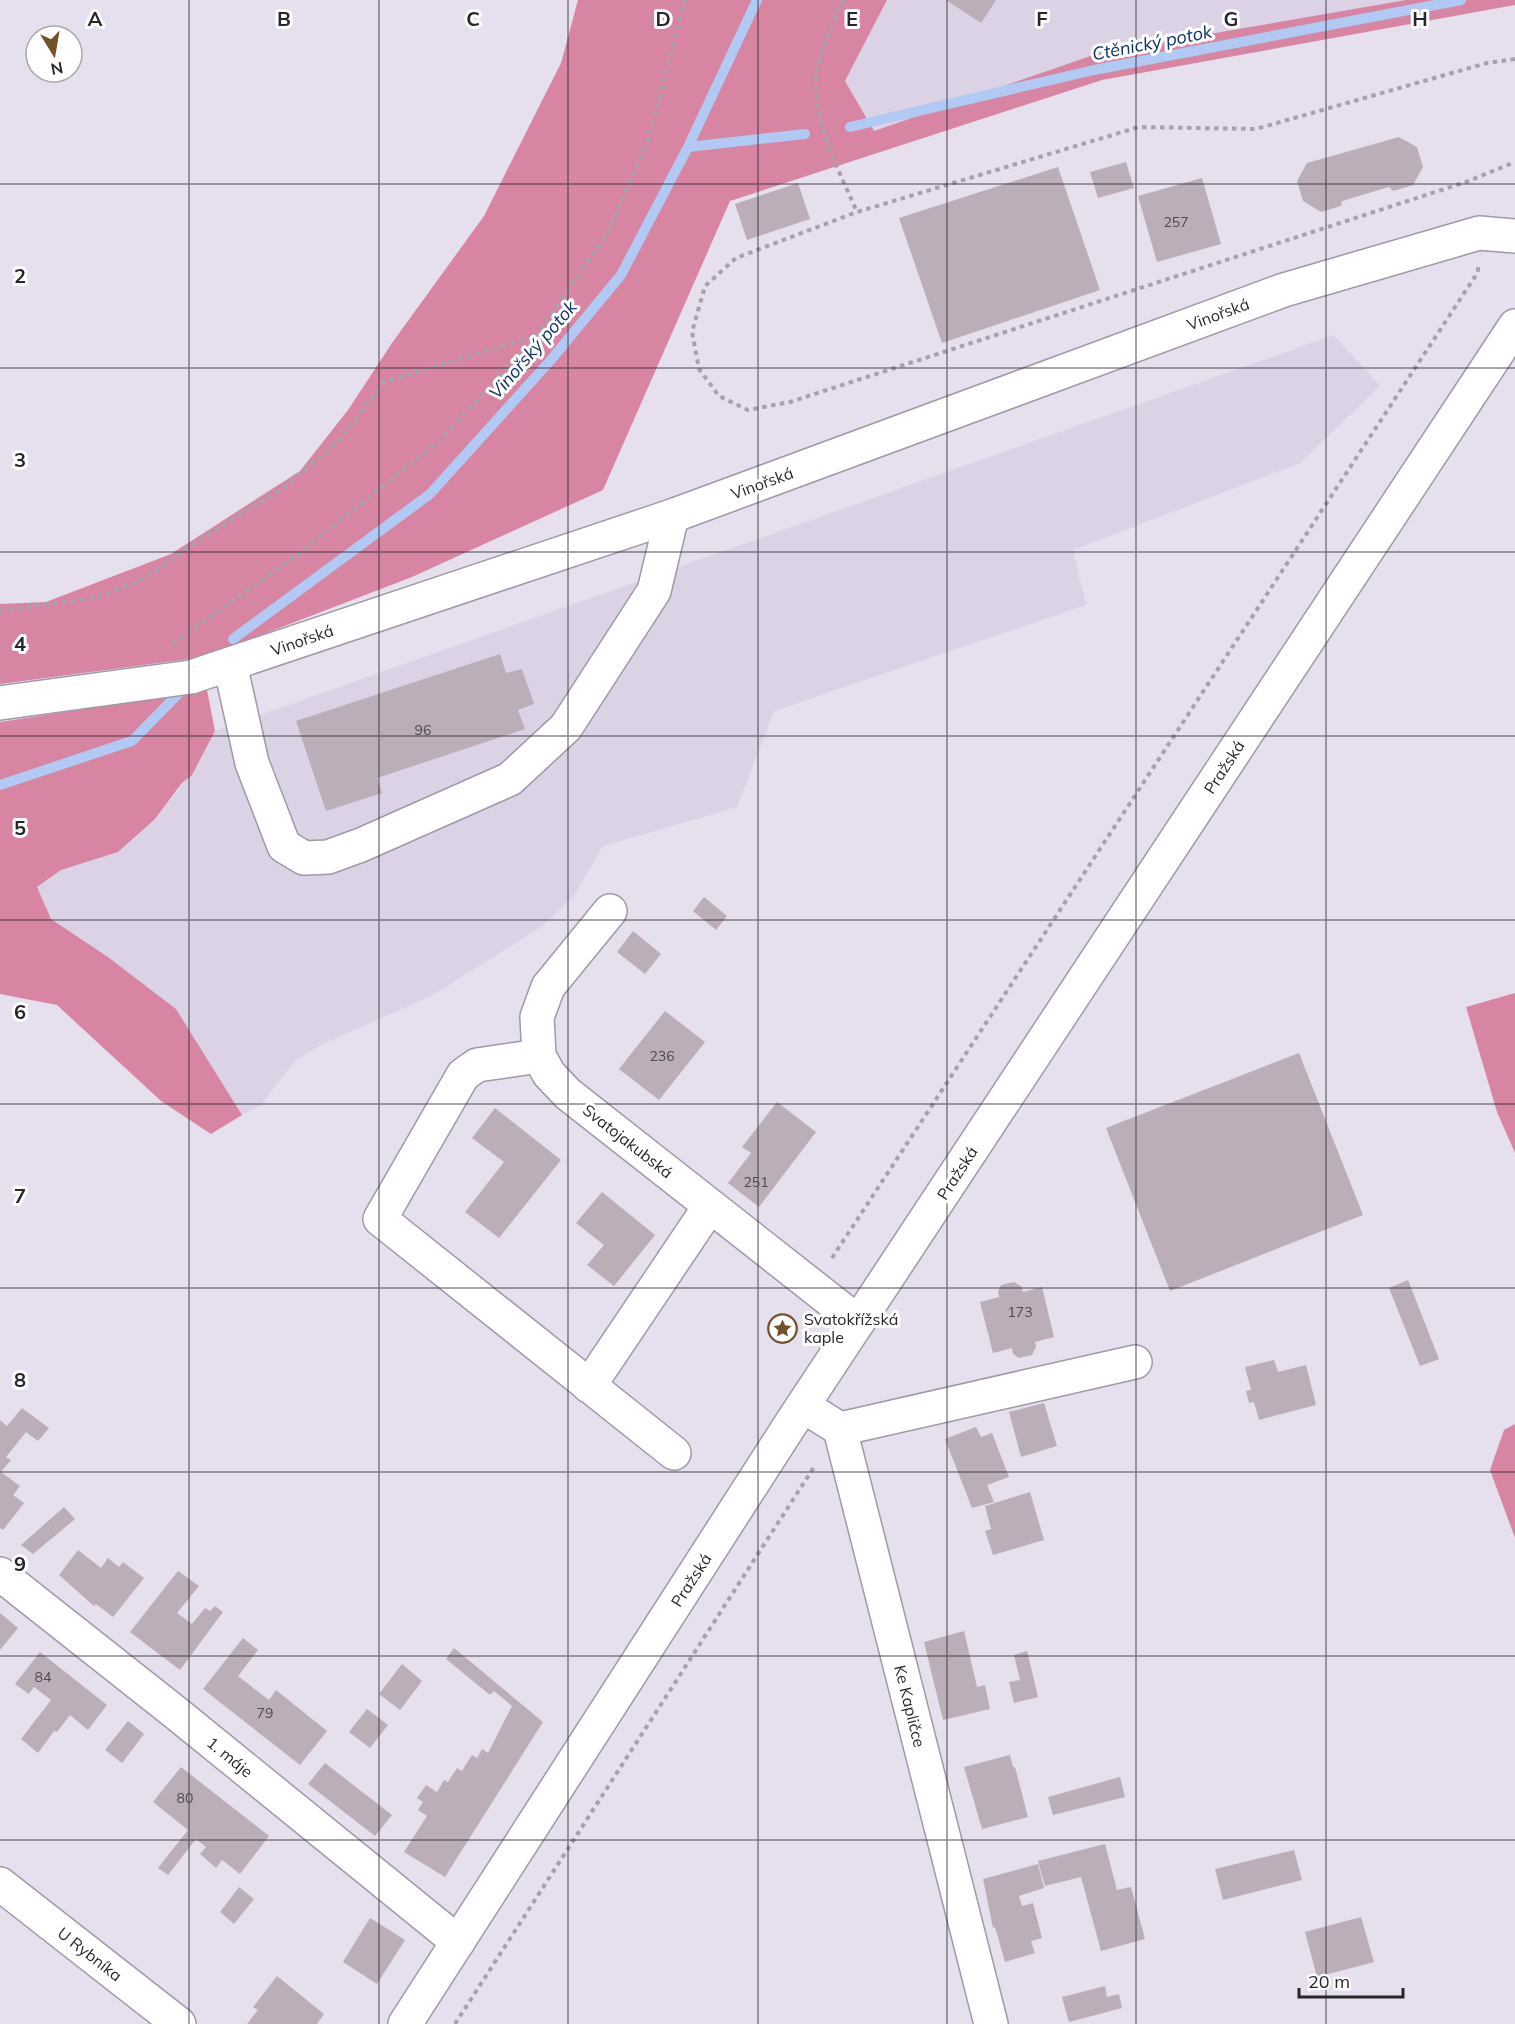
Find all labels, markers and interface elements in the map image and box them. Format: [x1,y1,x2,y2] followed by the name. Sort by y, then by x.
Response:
[88,6,103,31] text: A
[277,6,291,31] text: B
[466,6,480,31] text: C
[655,6,671,31] text: D
[846,6,858,31] text: E
[1036,6,1048,31] text: F
[1224,6,1238,31] text: G
[1412,6,1428,31] text: H
[1090,19,1215,65] water label: Ctěnický potok
[24,24,84,84] north arrow
[49,58,65,80] text: N
[1163,213,1189,231] house number: 257
[14,263,26,288] text: 2
[1184,293,1252,335] street label: Vinořská
[484,295,582,404] water label: Vinořský potok
[14,447,26,472] text: 3
[728,462,796,504] street label: Vinořská
[268,620,336,660] street label: Vinořská
[14,631,26,656] text: 4
[415,721,431,739] house number: 96
[1199,737,1249,797] street label: Pražská
[14,815,26,840] text: 5
[14,999,26,1024] text: 6
[649,1047,675,1065] house number: 236
[579,1100,677,1182] street label: Svatojakubská
[932,1143,982,1203] street label: Pražská
[743,1173,769,1191] house number: 251
[14,1183,26,1208] text: 7
[1007,1303,1033,1321] house number: 173
[804,1309,898,1347] place label: Svatokřížská kaple
[767,1312,799,1344] place icon: Svatokřížská kaple
[14,1367,26,1392] text: 8
[666,1550,716,1610] street label: Pražská
[14,1551,26,1576] text: 9
[890,1663,930,1749] street label: Ke Kapličce
[35,1668,52,1686] house number: 84
[257,1704,273,1722] house number: 79
[203,1732,257,1782] street label: 1. máje
[177,1789,193,1807] house number: 80
[54,1923,126,1985] street label: U Rybníka
[1299,1961,1402,1999] scale bar
[1308,1970,1350,1993] text: 20 m

